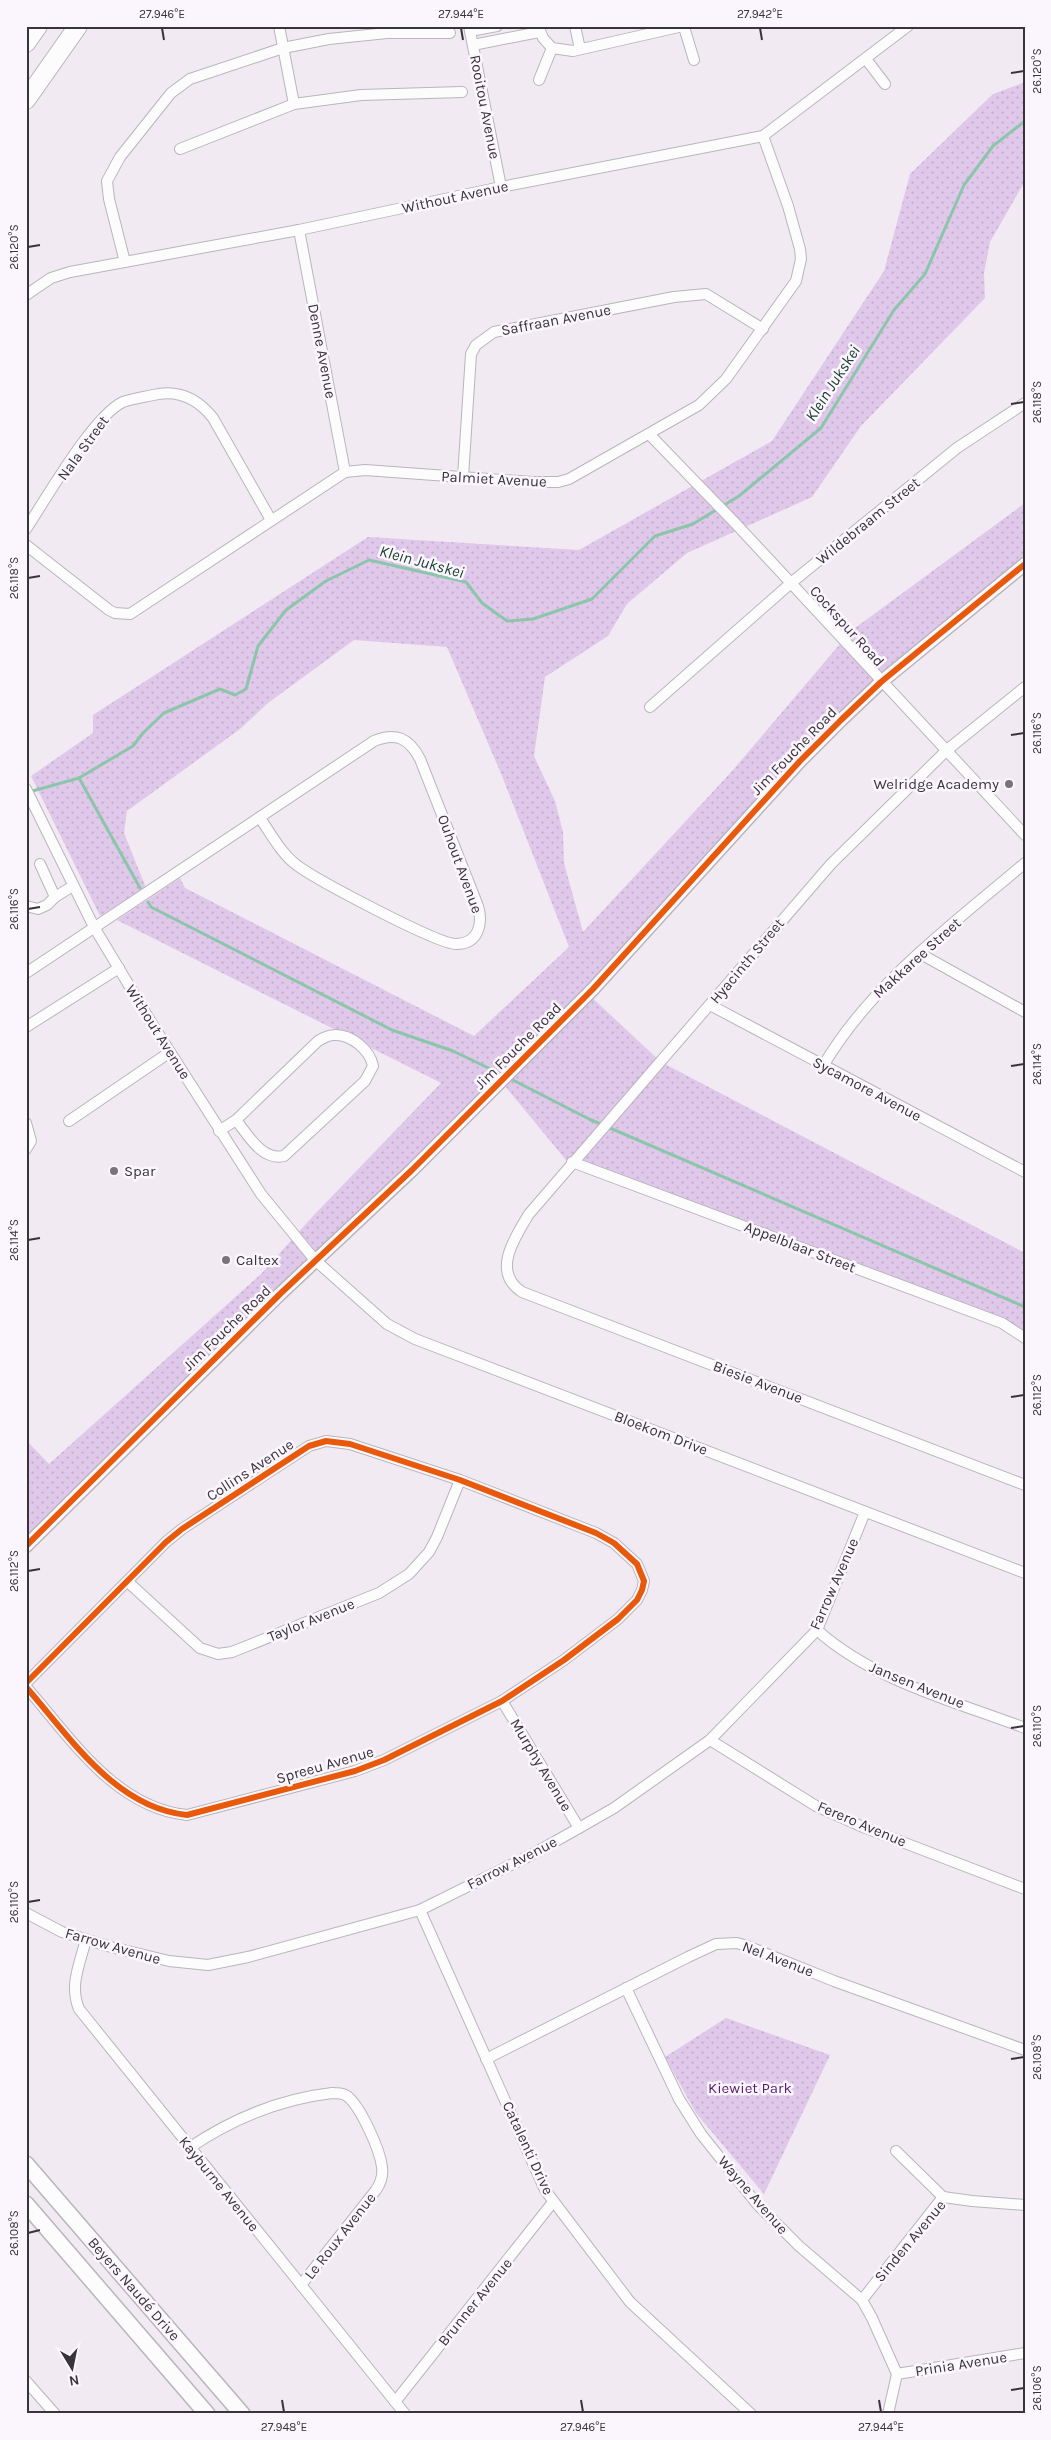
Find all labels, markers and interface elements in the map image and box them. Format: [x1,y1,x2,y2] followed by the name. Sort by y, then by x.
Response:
[139,7,185,21] text: 27.946°E
[438,7,484,21] text: 27.944°E
[737,7,783,21] text: 27.942°E
[1030,48,1044,94] text: 26.120°S
[466,53,504,161] street label: Rooitou Avenue
[400,177,510,217] street label: Without Avenue
[7,224,21,270] text: 26.120°S
[500,301,612,339] street label: Saffraan Avenue
[304,302,340,400] street label: Denne Avenue
[801,342,864,425] water label: Klein Jukskei
[1030,381,1044,423] text: 26.118°S
[53,412,113,484] street label: Nala Street
[441,467,547,491] street label: Palmiet Avenue
[812,473,924,568] street label: Wildebraam Street
[378,541,466,582] water label: Klein Jukskei
[7,557,21,599] text: 26.118°S
[806,582,888,670] street label: Cockspur Road
[747,703,841,799] street label: Jim Fouche Road
[1030,712,1044,754] text: 26.116°S
[873,775,999,793] place label: Welridge Academy
[1003,778,1015,790] marker: Welridge Academy
[434,812,486,916] street label: Ouhout Avenue
[7,888,21,930] text: 26.116°S
[706,914,788,1007] street label: Hyacinth Street
[869,914,965,1002] street label: Makkaree Street
[122,981,194,1083] street label: Without Avenue
[471,999,565,1093] street label: Jim Fouche Road
[1030,1043,1044,1085] text: 26.114°S
[810,1053,924,1125] street label: Sycamore Avenue
[124,1162,156,1180] place label: Spar
[108,1165,120,1177] marker: Spar
[742,1217,859,1277] street label: Appelblaar Street
[7,1219,21,1261] text: 26.114°S
[236,1251,279,1269] place label: Caltex
[220,1254,232,1266] marker: Caltex
[179,1281,275,1375] street label: Jim Fouche Road
[711,1357,805,1407] street label: Biesie Avenue
[1030,1374,1044,1416] text: 26.112°S
[612,1407,710,1459] street label: Bloekom Drive
[203,1435,297,1505] street label: Collins Avenue
[806,1535,862,1633] street label: Farrow Avenue
[7,1550,21,1592] text: 26.112°S
[265,1594,357,1646] street label: Taylor Avenue
[867,1658,967,1712] street label: Jansen Avenue
[1030,1705,1044,1747] text: 26.110°S
[506,1715,576,1815] street label: Murphy Avenue
[274,1742,376,1788] street label: Spreeu Avenue
[815,1797,909,1851] street label: Ferero Avenue
[464,1833,560,1893] street label: Farrow Avenue
[7,1881,21,1923] text: 26.110°S
[63,1924,163,1968] street label: Farrow Avenue
[740,1937,816,1981] street label: Nel Avenue
[1030,2034,1044,2080] text: 26.108°S
[708,2079,792,2097] park label: Kiewiet Park
[498,2098,558,2198] street label: Catalenti Drive
[175,2133,263,2235] street label: Kayburne Avenue
[714,2152,792,2238] street label: Wayne Avenue
[300,2189,380,2283] street label: Le Roux Avenue
[871,2196,949,2286] street label: Sinden Avenue
[7,2210,21,2256] text: 26.108°S
[84,2234,184,2344] street label: Beyers Naudé Drive
[434,2254,516,2350] street label: Brunner Avenue
[48,2342,98,2392] north arrow
[914,2348,1008,2380] street label: Prinia Avenue
[1030,2365,1044,2411] text: 26.106°S
[68,2371,81,2390] text: N
[261,2420,307,2434] text: 27.948°E
[560,2420,606,2434] text: 27.946°E
[858,2420,904,2434] text: 27.944°E

